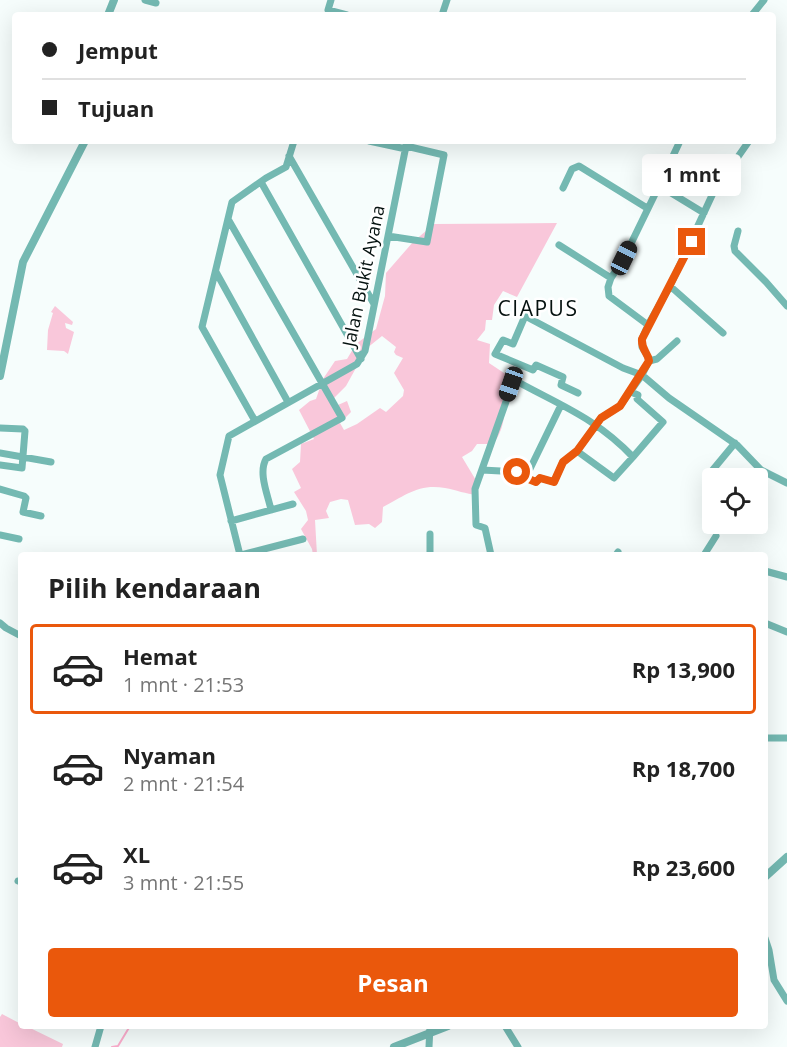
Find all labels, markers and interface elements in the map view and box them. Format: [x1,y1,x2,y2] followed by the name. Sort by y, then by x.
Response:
[78,35,158,65] text: Jemput
[78,93,154,123] text: Tujuan
[642,155,742,197] callout: 1 mnt
[662,161,721,188] text: 1 mnt
[336,203,390,351] street label: Jalan Bukit Ayana
[678,228,705,255] route end
[608,238,640,278] car
[498,294,578,322] district label: CIAPUS
[497,364,525,404] car
[503,458,530,485] route start
[702,468,768,534] map controls
[702,468,768,534] button: locate
[48,569,261,606] text: Pilih kendaraan
[123,641,197,671] text: Hemat
[51,642,105,696] icon: car
[632,654,735,684] text: Rp 13,900
[123,671,244,698] text: 1 mnt · 21:53
[123,740,216,770] text: Nyaman
[51,741,105,795] icon: car
[632,753,735,783] text: Rp 18,700
[123,770,244,797] text: 2 mnt · 21:54
[123,839,150,869] text: XL
[51,840,105,894] icon: car
[632,852,735,882] text: Rp 23,600
[123,869,244,896] text: 3 mnt · 21:55
[48,948,738,1017] button: Pesan

